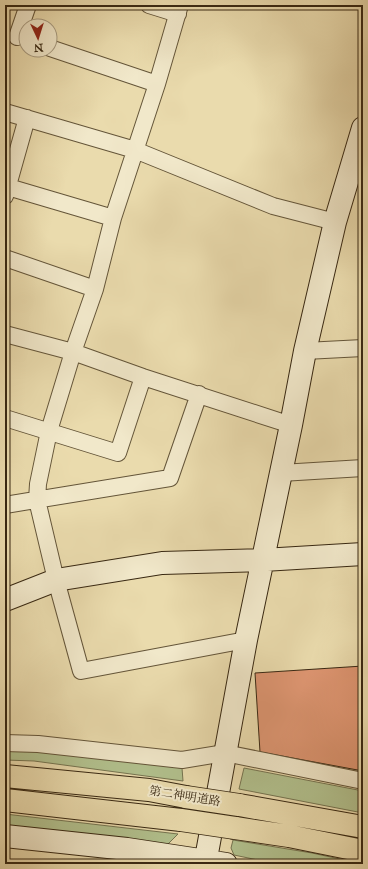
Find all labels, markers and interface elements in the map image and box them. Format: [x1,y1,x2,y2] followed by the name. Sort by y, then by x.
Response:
[18,18,58,58] north arrow
[33,41,44,54] text: N
[148,783,222,809] street label: 第二神明道路

